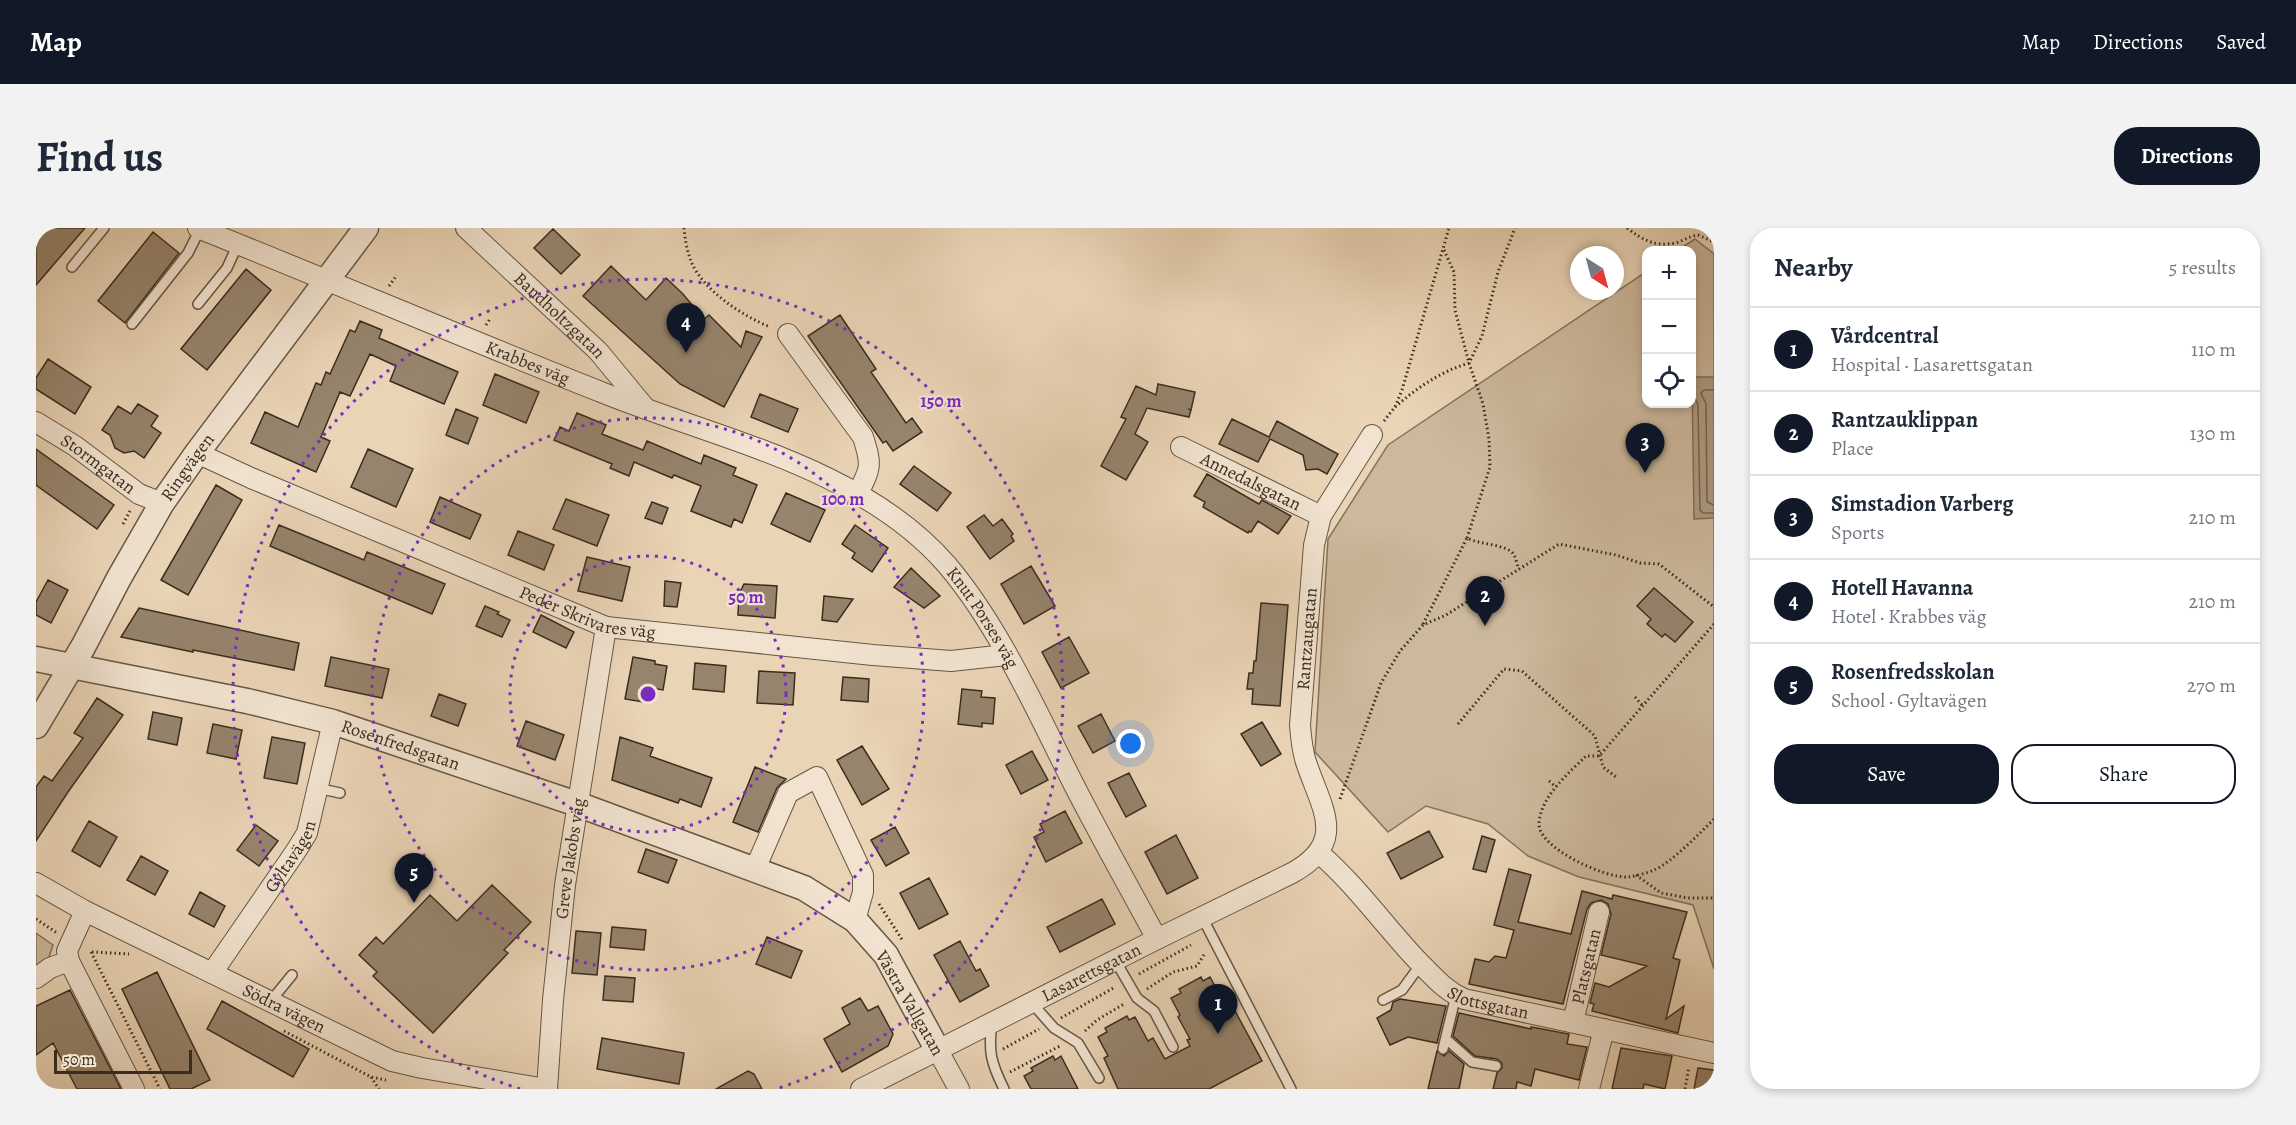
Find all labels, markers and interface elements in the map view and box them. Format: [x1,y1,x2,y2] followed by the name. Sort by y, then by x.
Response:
[30,23,82,61] text: Map
[2022,28,2060,56] text: Map
[2093,28,2183,56] text: Directions
[2216,28,2266,56] text: Saved
[2114,127,2260,185] button: Directions
[36,128,163,185] text: Find us
[1570,246,1624,300] north arrow
[1642,246,1696,408] map controls
[1642,246,1696,300] button: +
[1774,250,1853,285] text: Nearby
[2169,254,2236,281] text: 5 results
[509,266,611,364] street label: Bandholtzgatan
[1642,300,1696,354] button: −
[666,304,706,353] pin: 4
[1831,321,1939,351] text: Vårdcentral
[482,335,573,390] street label: Krabbes väg
[1790,336,1797,363] text: 1
[2191,336,2236,363] text: 110 m
[1831,351,2033,378] text: Hospital · Lasarettsgatan
[1642,354,1696,408] button: locate
[920,389,962,413] text: 150 m
[1831,405,1978,435] text: Rantzauklippan
[1789,420,1798,447] text: 2
[2190,420,2236,447] text: 130 m
[1626,424,1664,473] pin: 3
[56,428,141,500] street label: Stormgatan
[155,428,220,506] street label: Ringvägen
[1831,435,1873,462] text: Place
[1196,446,1305,516] street label: Annedalsgatan
[822,487,864,511] text: 100 m
[1831,489,2014,519] text: Simstadion Varberg
[1789,504,1798,531] text: 3
[2188,504,2236,531] text: 210 m
[1831,519,1884,546] text: Sports
[941,561,1025,673] street label: Knut Porses väg
[1831,573,1973,603] text: Hotell Havanna
[1466,576,1504,626] pin: 2
[516,580,657,644] street label: Peder Skrivares väg
[729,585,763,609] text: 50 m
[1291,587,1323,691] street label: Rantzaugatan
[1789,588,1798,615] text: 4
[2188,588,2236,615] text: 210 m
[1831,603,1987,630] text: Hotel · Krabbes väg
[1831,657,1995,687] text: Rosenfredsskolan
[1789,672,1798,699] text: 5
[2187,672,2236,699] text: 270 m
[638,684,658,704] centre of rings
[1831,687,1987,714] text: School · Gyltavägen
[338,714,463,776] street label: Rosenfredsgatan
[1116,729,1145,758] your location
[1774,744,1999,804] button: Save
[2011,744,2236,804] button: Share
[550,796,591,920] street label: Greve Jakobs väg
[259,818,322,897] street label: Gyltavägen
[394,854,434,903] pin: 5
[1566,926,1607,1007] street label: Platsgatan
[1037,937,1145,1008] street label: Lasarettsgatan
[870,945,950,1060] street label: Västra Vallgatan
[239,978,330,1039] street label: Södra vägen
[1442,980,1531,1025] street label: Slottsgatan
[1198,984,1238,1034] pin: 1
[54,1047,192,1074] scale bar
[63,1049,95,1071] text: 50 m

